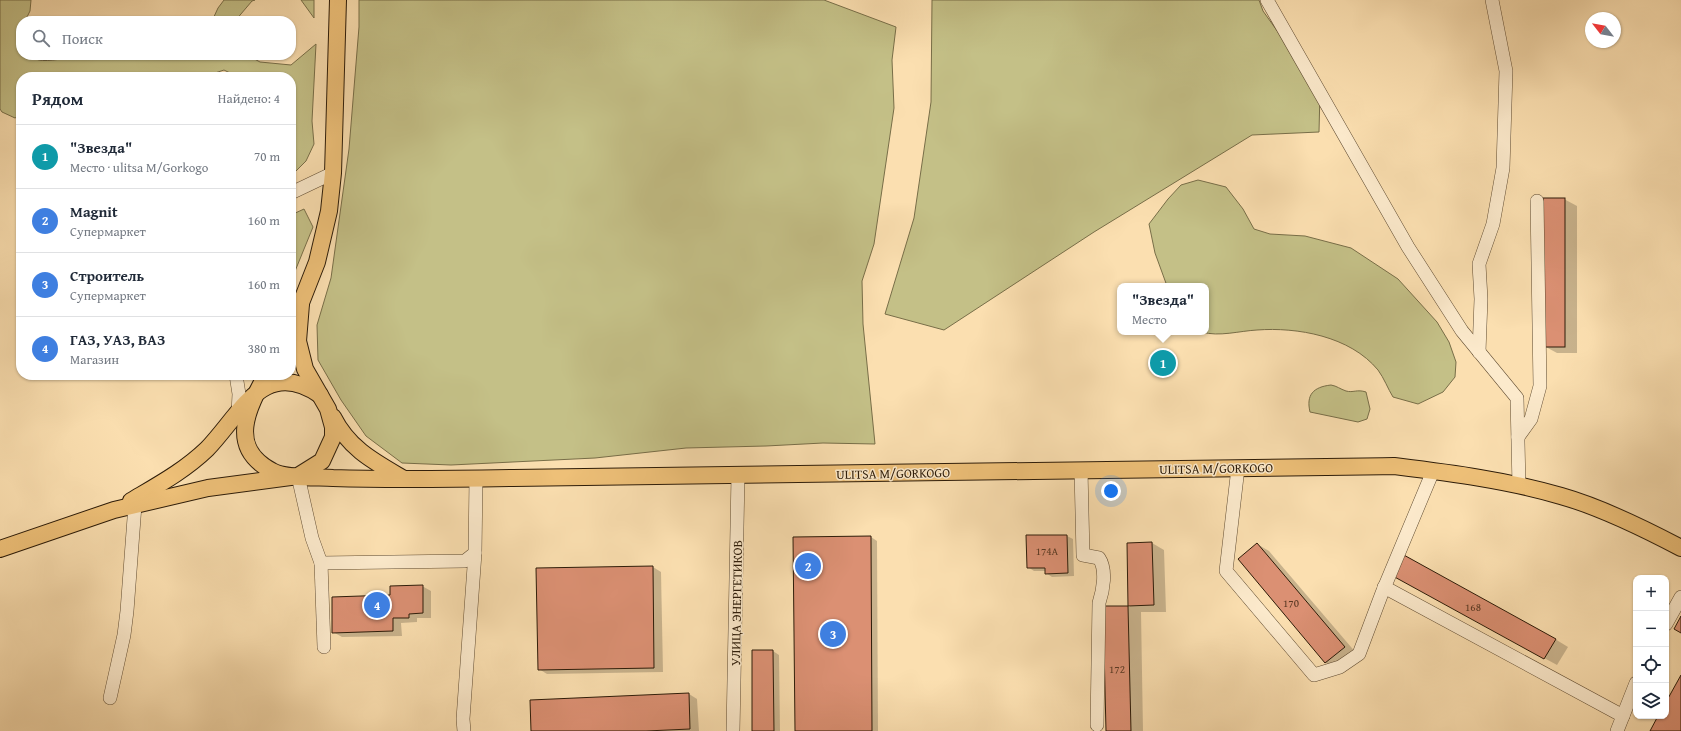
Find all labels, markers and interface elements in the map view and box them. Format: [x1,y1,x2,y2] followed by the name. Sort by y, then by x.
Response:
[1585,12,1621,48] north arrow
[16,16,296,60] search box
[30,27,52,49] icon: search
[62,28,103,49] text: Поиск
[32,86,83,111] text: Рядом
[218,89,280,108] text: Найдено: 4
[70,137,132,158] text: "Звезда"
[42,147,48,166] text: 1
[254,147,280,166] text: 70 m
[70,158,208,177] text: Место · ulitsa M/Gorkogo
[70,201,118,222] text: Magnit
[42,211,48,230] text: 2
[248,211,280,230] text: 160 m
[70,222,146,241] text: Супермаркет
[70,265,144,286] text: Строитель
[42,275,48,294] text: 3
[248,275,280,294] text: 160 m
[1117,283,1209,335] popup
[70,286,146,305] text: Супермаркет
[1132,289,1194,310] text: "Звезда"
[1132,310,1167,329] text: Место
[70,329,165,350] text: ГАЗ, УАЗ, ВАЗ
[42,339,48,358] text: 4
[248,339,280,358] text: 380 m
[1150,348,1176,378] pin: 1
[70,350,119,369] text: Магазин
[1159,458,1273,479] street label: ULITSA M/GORKOGO
[836,463,950,484] street label: ULITSA M/GORKOGO
[1101,481,1121,501] your location
[726,540,747,666] street label: УЛИЦА ЭНЕРГЕТИКОВ
[1036,543,1059,559] house number: 174А
[795,551,821,581] pin: 2
[1633,575,1669,719] map controls
[1633,575,1669,611] button: +
[364,590,390,620] pin: 4
[1283,595,1299,611] house number: 170
[1465,599,1481,615] house number: 168
[1633,611,1669,647] button: −
[820,619,846,649] pin: 3
[1633,647,1669,683] button: locate
[1109,661,1125,677] house number: 172
[1633,683,1669,719] button: layers

